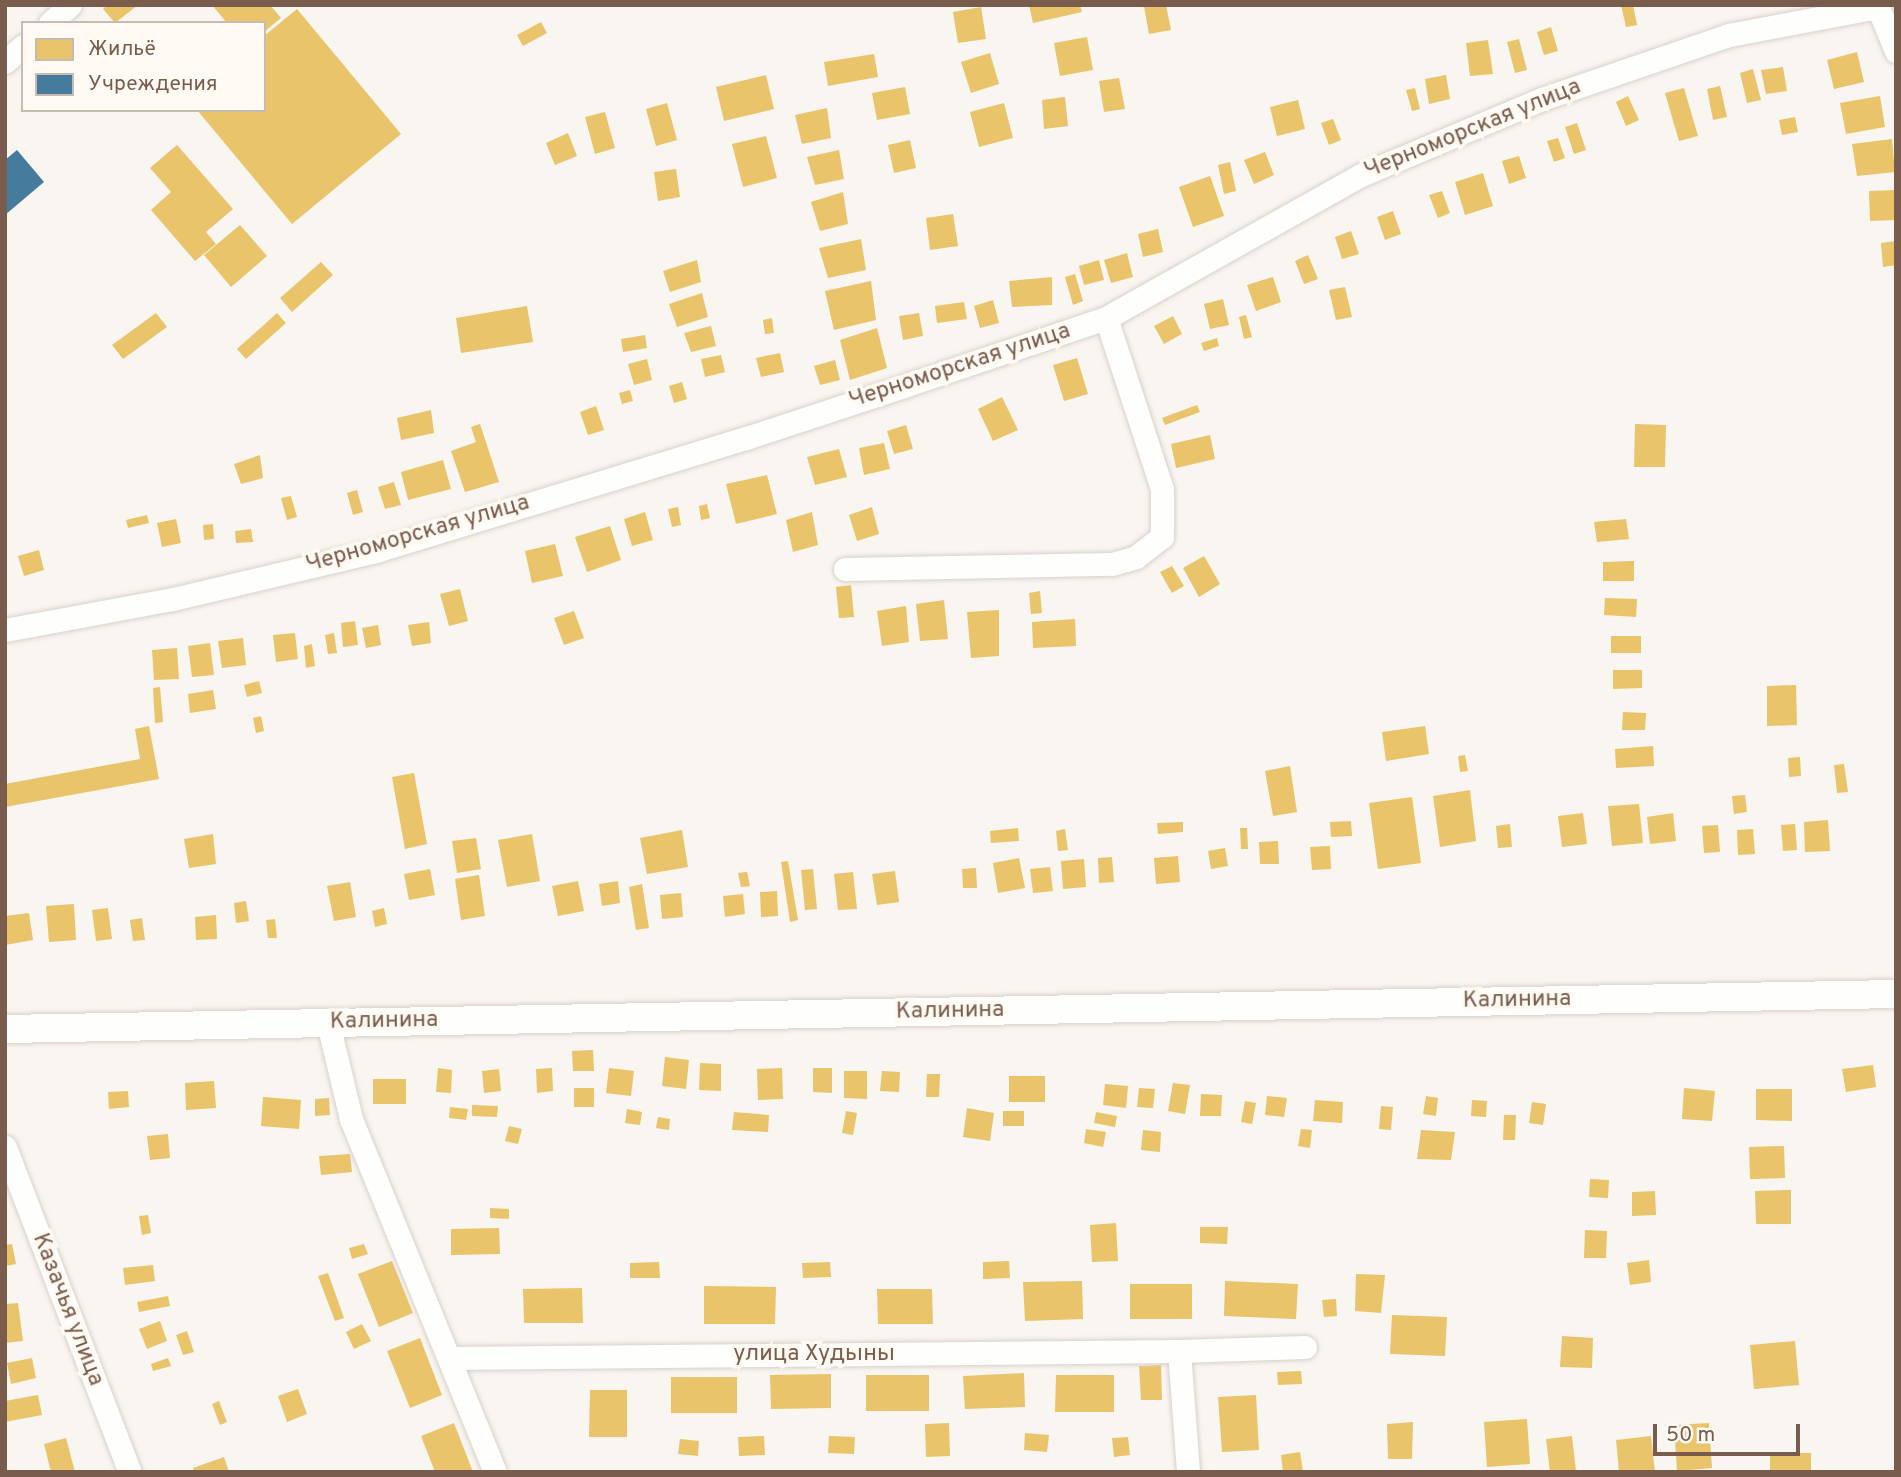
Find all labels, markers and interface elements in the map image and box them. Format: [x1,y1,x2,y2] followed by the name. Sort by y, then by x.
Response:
[21,21,266,112] legend
[88,36,156,63] text: Жильё
[88,71,217,98] text: Учреждения
[1361,74,1585,186] street label: Черноморская улица
[846,318,1074,416] street label: Черноморская улица
[303,490,533,580] street label: Черноморская улица
[1463,986,1571,1016] street label: Калинина
[896,997,1004,1027] street label: Калинина
[330,1007,438,1037] street label: Калинина
[25,1230,109,1390] street label: Казачья улица
[733,1341,895,1369] street label: улица Худыны
[1656,1410,1803,1454] scale bar
[1666,1422,1715,1449] text: 50 m

